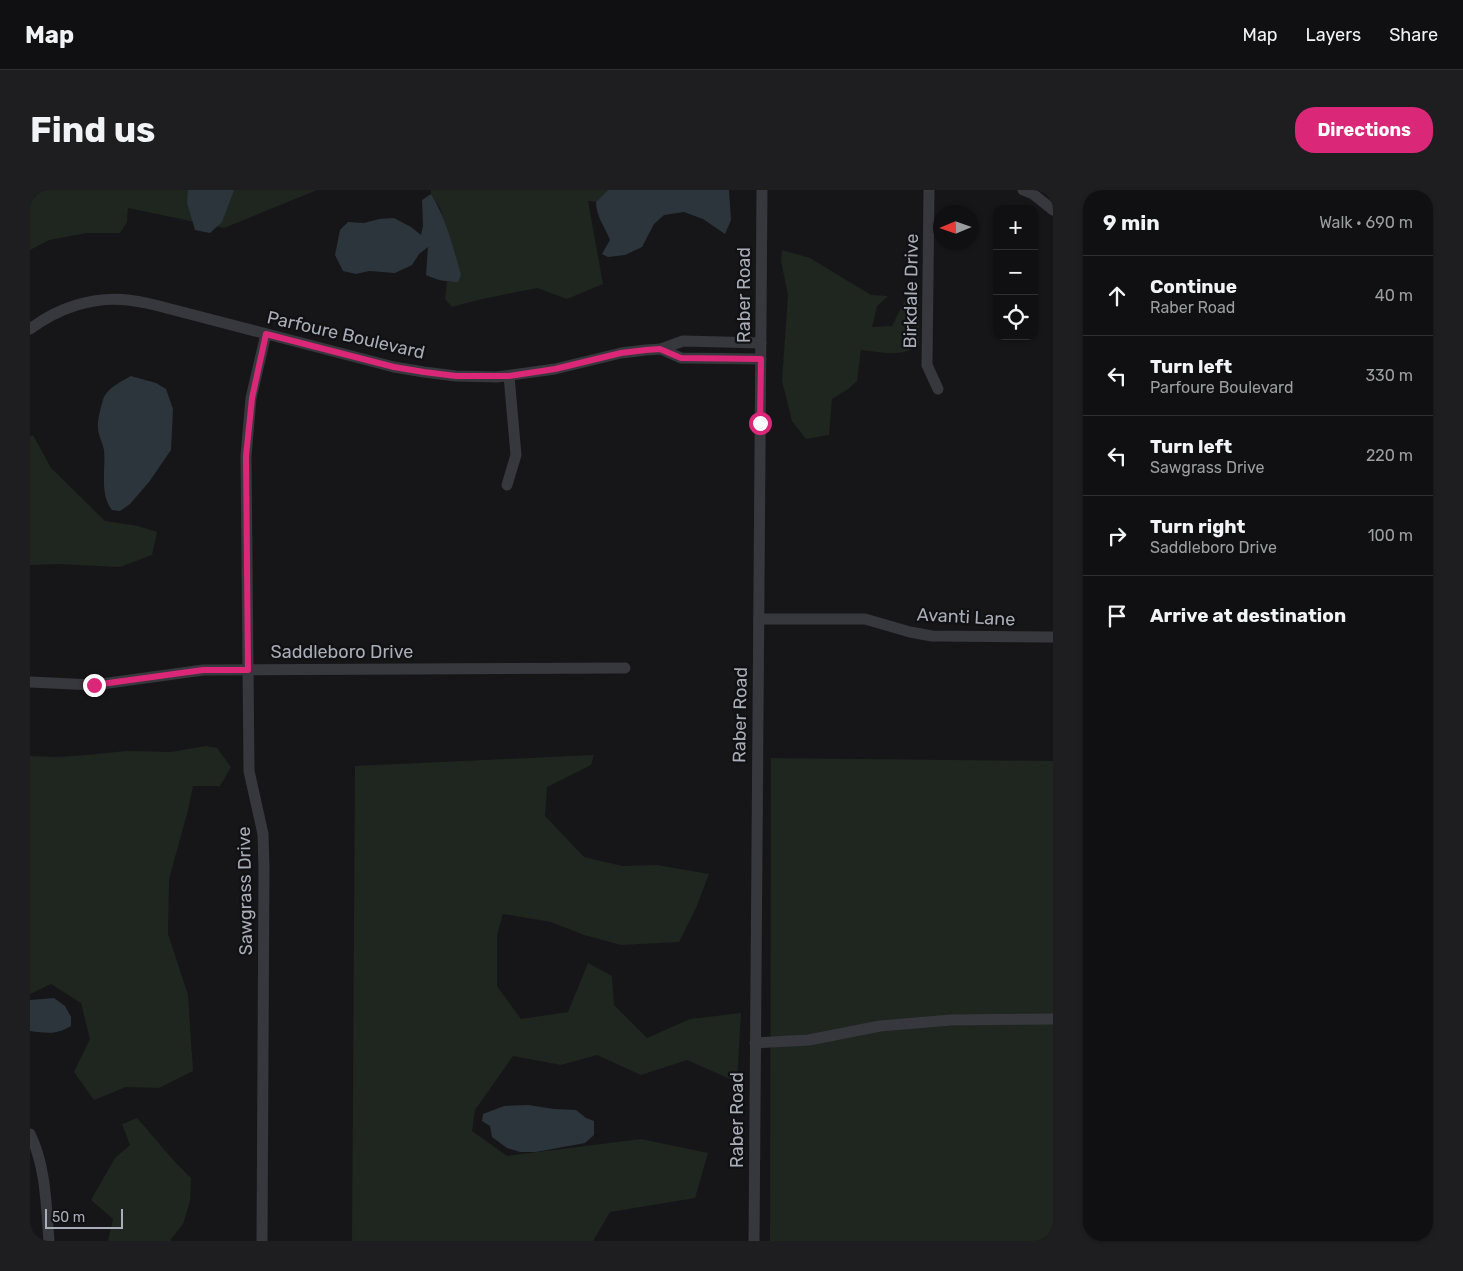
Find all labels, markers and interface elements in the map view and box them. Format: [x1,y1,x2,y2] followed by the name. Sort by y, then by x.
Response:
[25,21,74,49] text: Map
[1243,24,1278,46] text: Map
[1306,24,1361,46] text: Layers
[1389,24,1438,46] text: Share
[1295,107,1433,153] button: Directions
[30,109,155,151] text: Find us
[933,205,978,250] north arrow
[993,205,1038,340] map controls
[993,205,1038,250] button: +
[1103,210,1160,235] text: 9 min
[1319,213,1413,232] text: Walk · 690 m
[899,233,923,349] street label: Birkdale Drive
[733,247,755,343] street label: Raber Road
[993,250,1038,295] button: −
[1150,275,1237,298] text: Continue
[1103,282,1131,310] icon: ahead
[1375,286,1413,305] text: 40 m
[993,295,1038,340] button: locate
[1150,298,1235,317] text: Raber Road
[265,306,427,364] street label: Parfoure Boulevard
[1150,355,1232,378] text: Turn left
[1103,362,1131,390] icon: left
[1365,366,1413,385] text: 330 m
[1150,378,1294,397] text: Parfoure Boulevard
[749,412,772,435] route start
[1150,435,1232,458] text: Turn left
[1103,442,1131,470] icon: left
[1366,446,1413,465] text: 220 m
[1150,458,1264,477] text: Sawgrass Drive
[1150,515,1245,538] text: Turn right
[1103,522,1131,550] icon: right
[1368,526,1413,545] text: 100 m
[1150,538,1277,557] text: Saddleboro Drive
[1103,602,1131,630] icon: arrive
[916,603,1016,631] street label: Avanti Lane
[1150,604,1346,627] text: Arrive at destination
[271,641,413,663] street label: Saddleboro Drive
[728,667,752,763] street label: Raber Road
[83,674,106,697] route end
[233,826,257,956] street label: Sawgrass Drive
[726,1072,748,1168] street label: Raber Road
[45,1206,122,1229] scale bar
[52,1209,85,1226] text: 50 m

